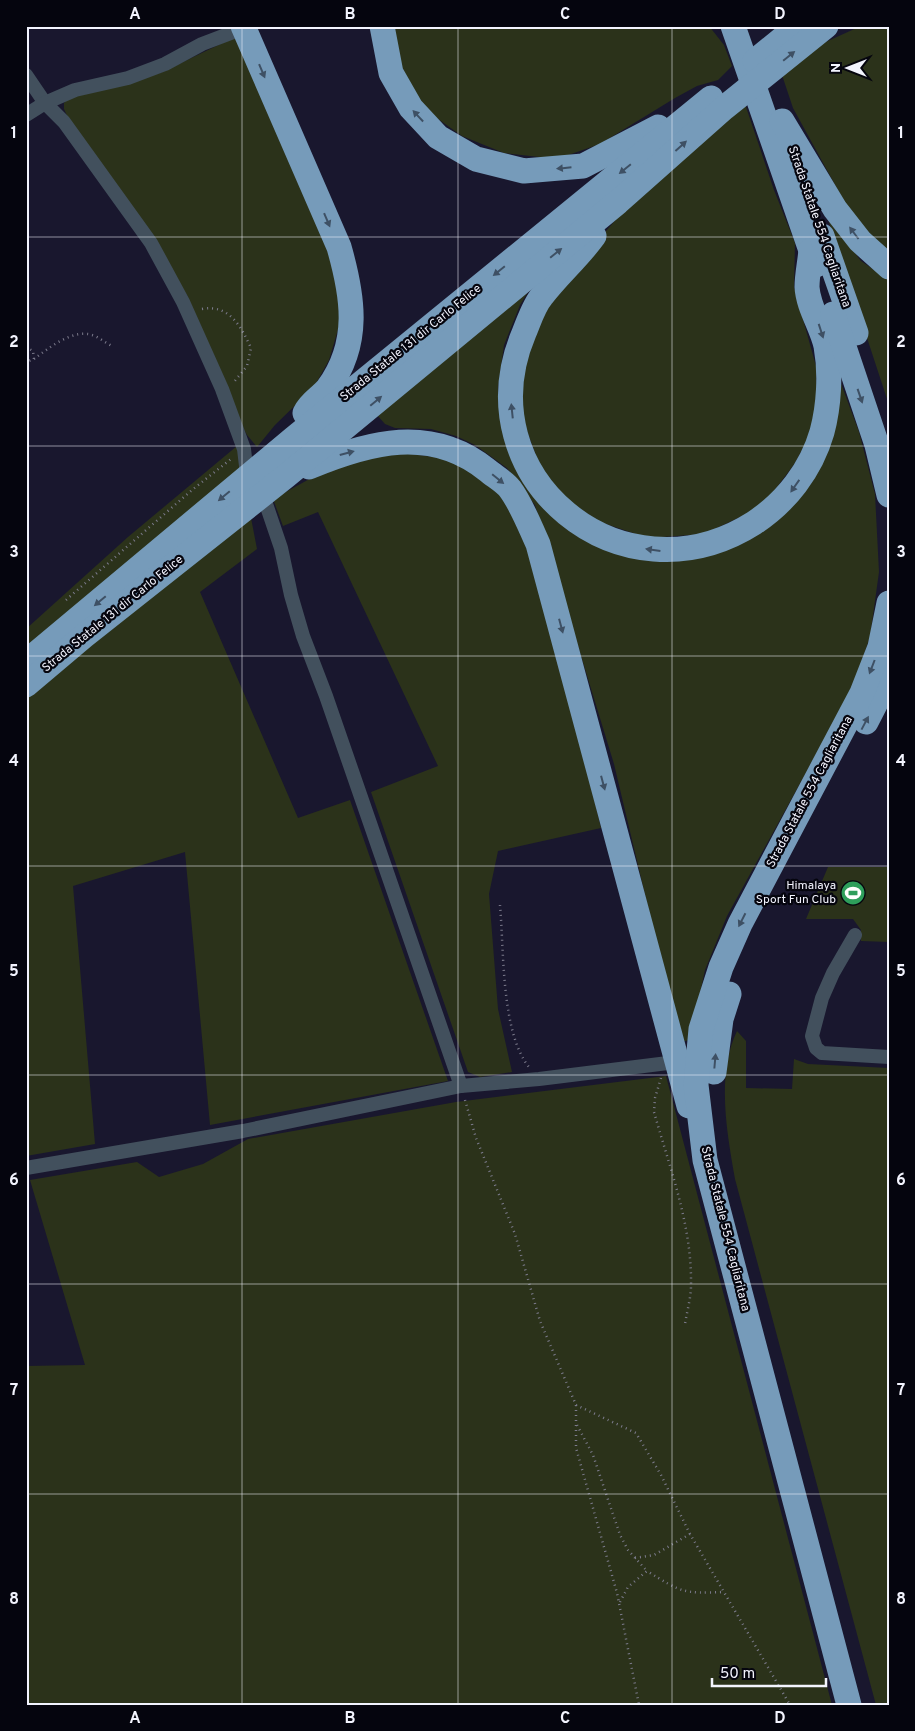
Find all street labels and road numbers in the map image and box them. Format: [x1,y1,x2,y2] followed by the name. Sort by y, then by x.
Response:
[784,144,854,310] street label: Strada Statale 554 Cagliaritana
[337,281,485,405] street label: Strada Statale 131 dir Carlo Felice
[39,552,187,676] street label: Strada Statale 131 dir Carlo Felice
[763,713,857,871] street label: Strada Statale 554 Cagliaritana
[697,1145,753,1313] street label: Strada Statale 554 Cagliaritana

